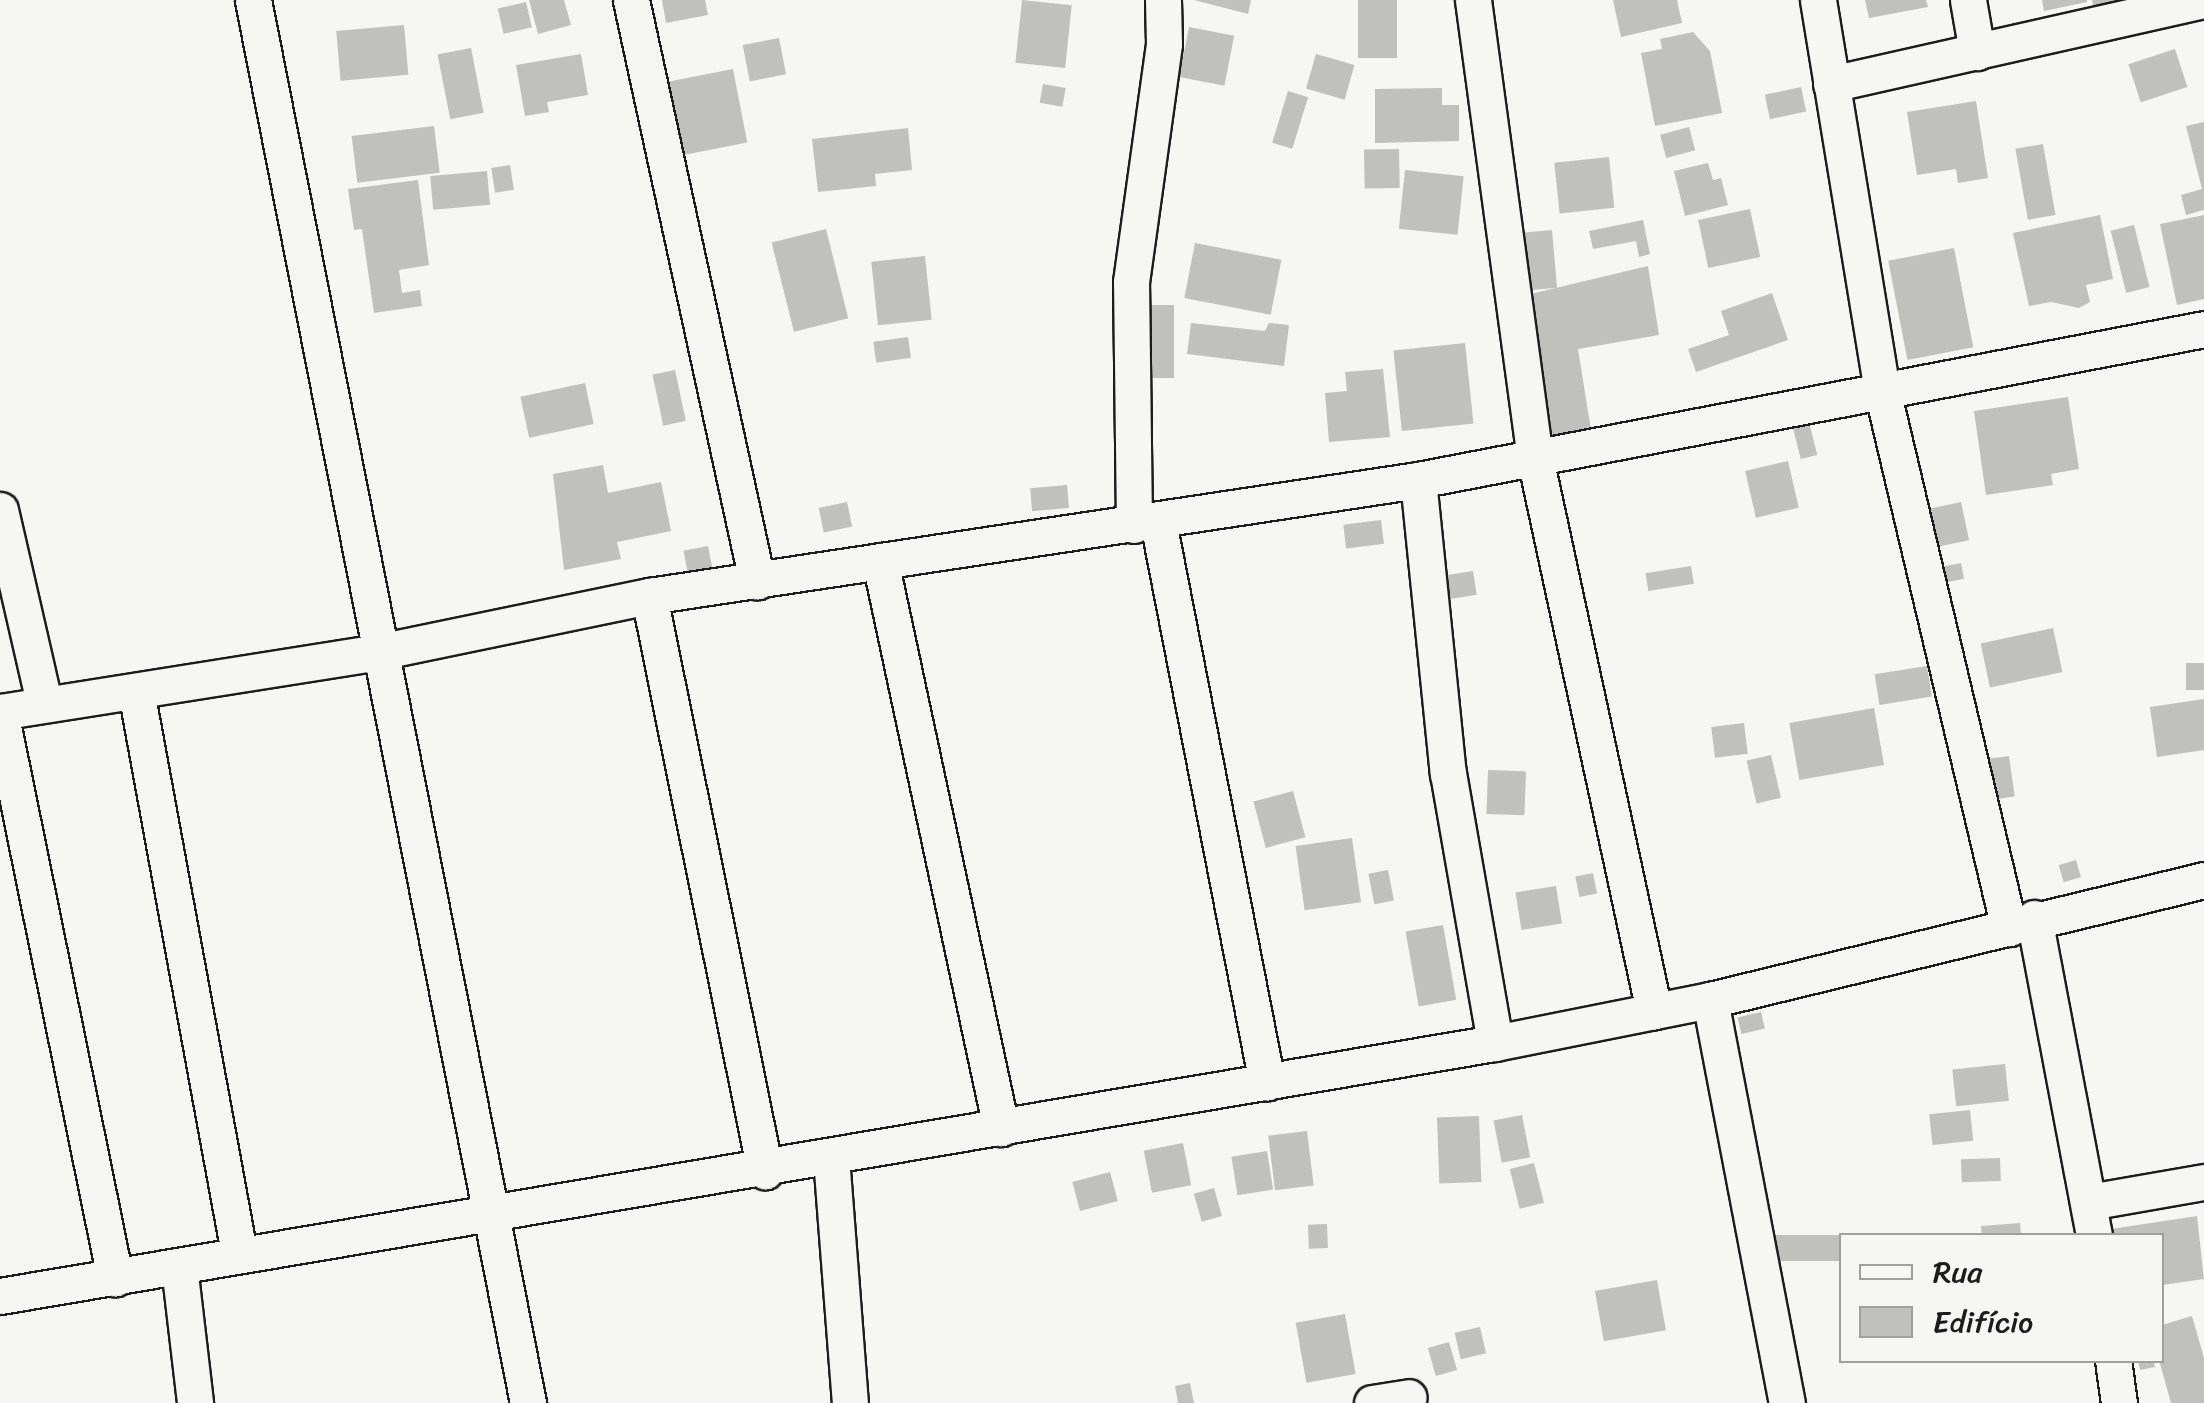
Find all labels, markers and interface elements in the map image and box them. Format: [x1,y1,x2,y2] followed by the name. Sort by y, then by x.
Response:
[1839,1233,2164,1363] legend
[1933,1245,1982,1299] text: Rua
[1933,1295,2033,1349] text: Edifício

